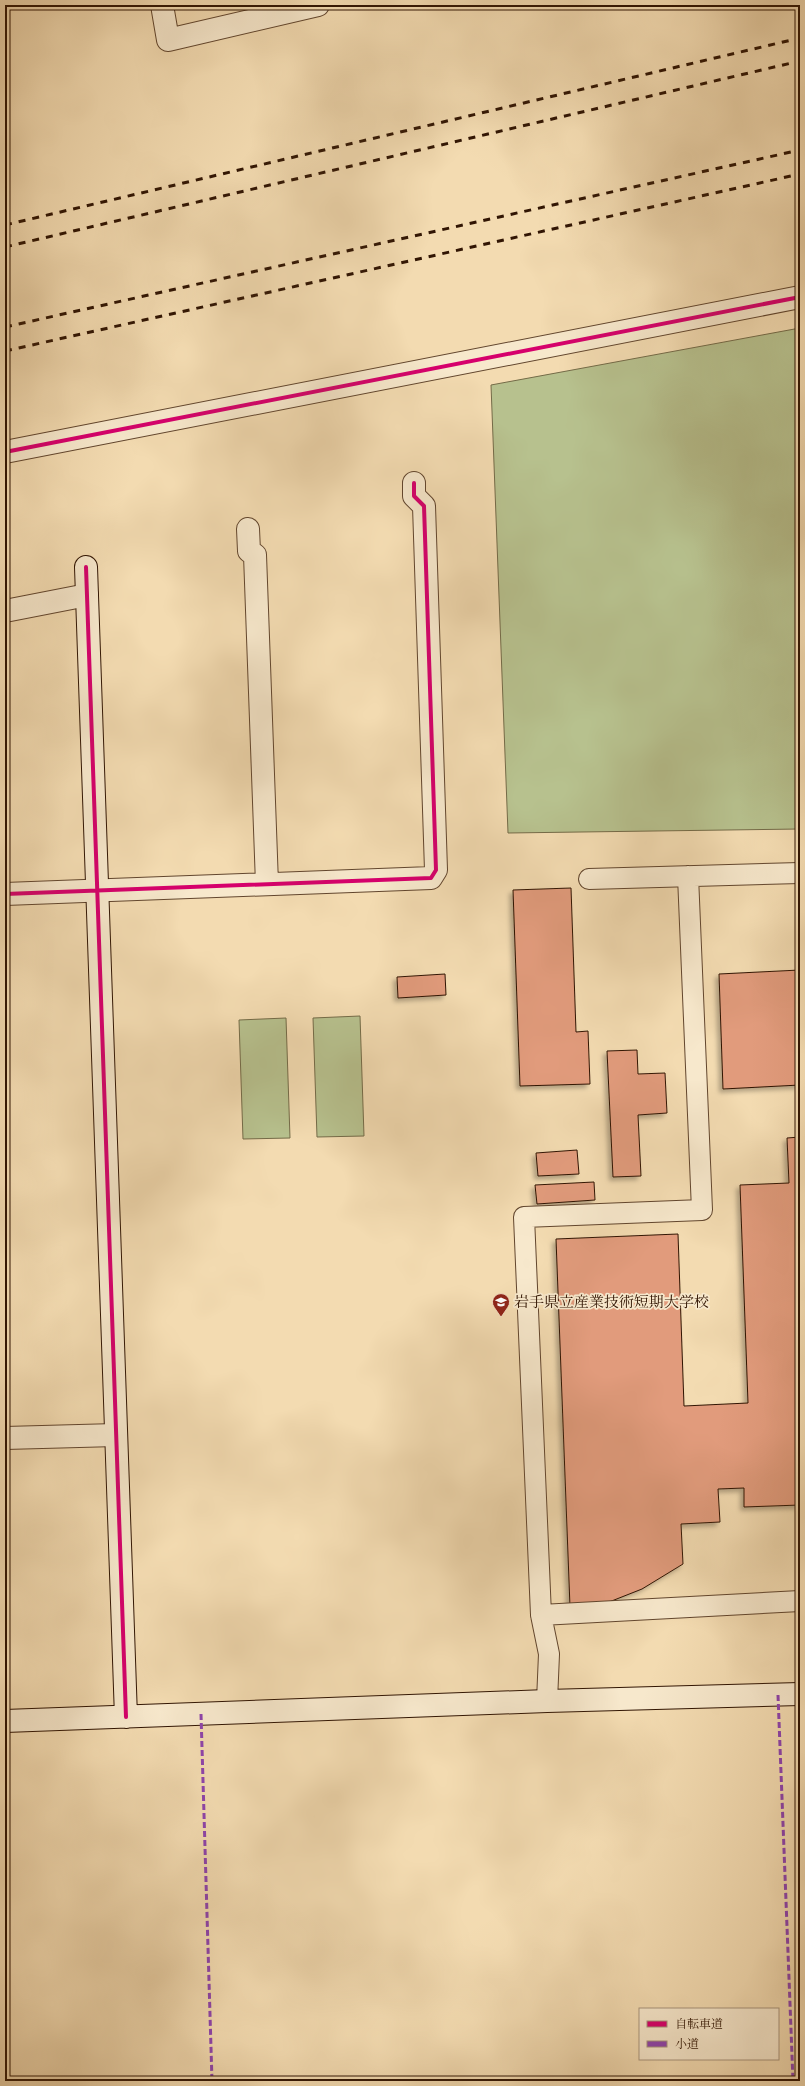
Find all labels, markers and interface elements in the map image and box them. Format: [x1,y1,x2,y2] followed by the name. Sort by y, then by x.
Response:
[491,1292,511,1317] school or university icon: 岩手県立産業技術短期大学校
[514,1293,709,1314] place label: 岩手県立産業技術短期大学校
[639,2008,779,2060] legend
[675,2017,723,2033] text: 自転車道
[675,2037,699,2053] text: 小道

